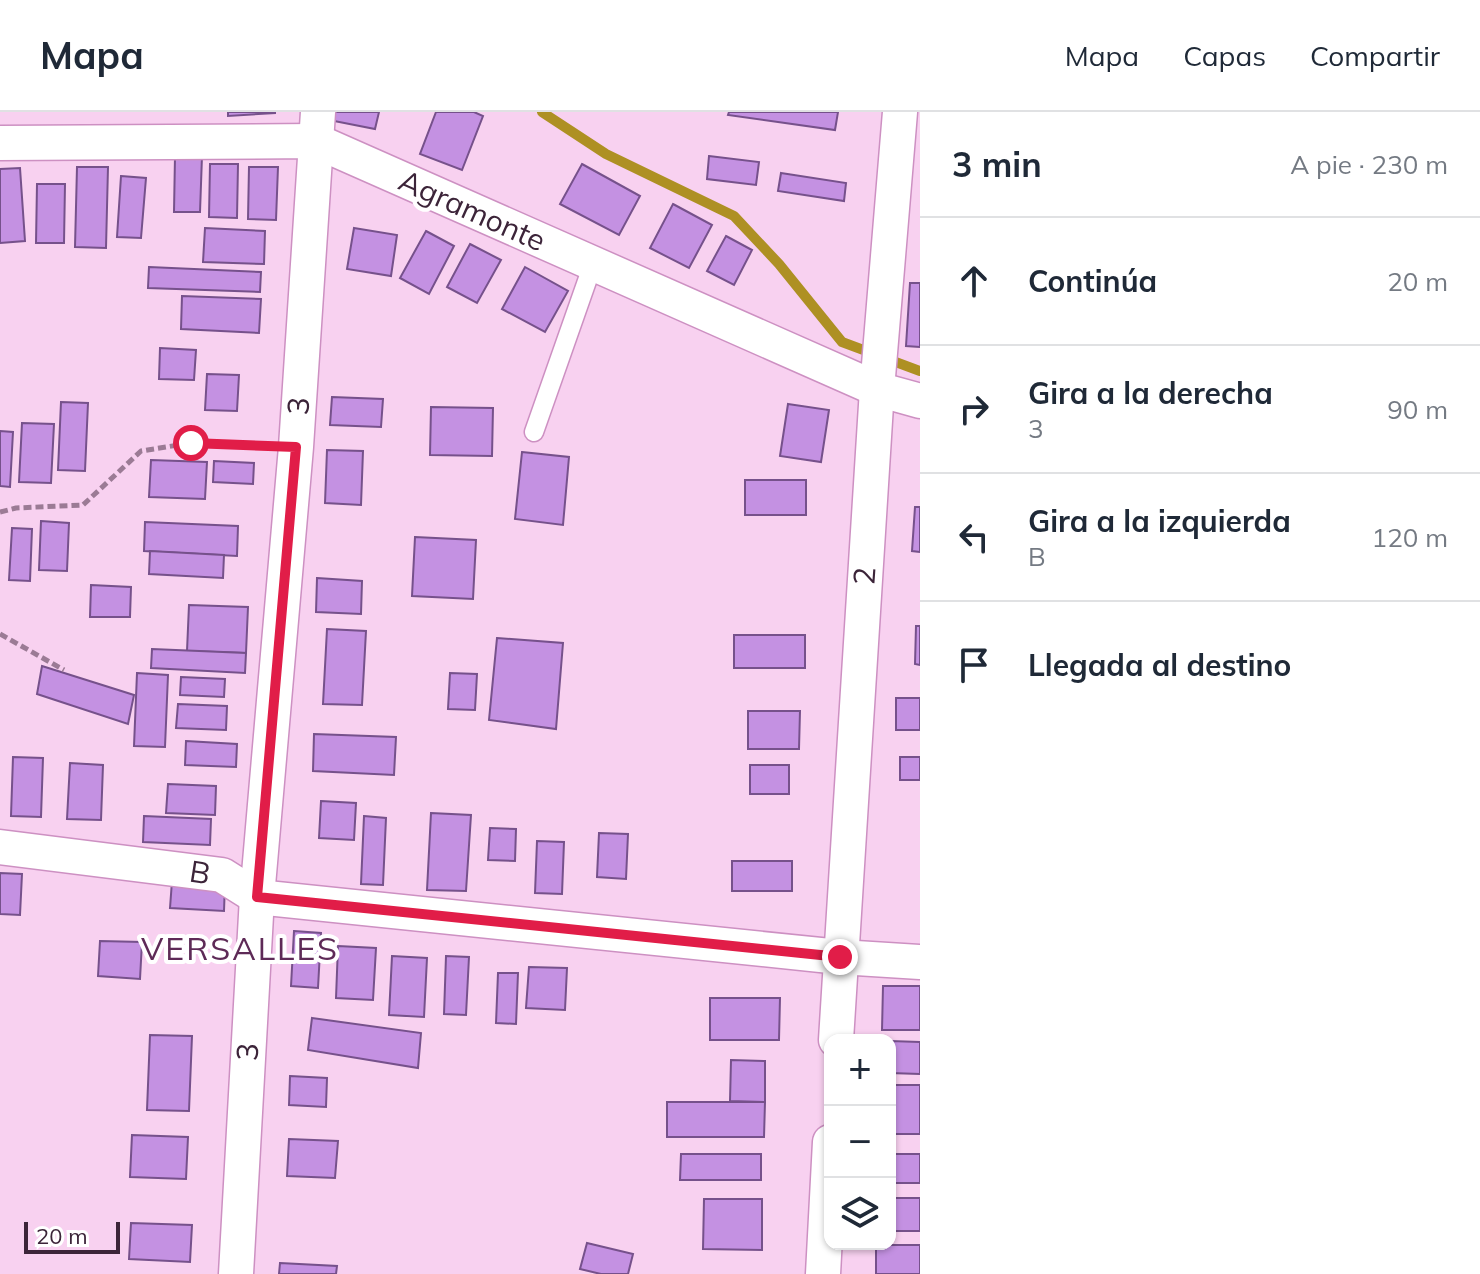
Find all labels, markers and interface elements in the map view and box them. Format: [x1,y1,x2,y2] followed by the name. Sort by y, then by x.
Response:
[40,31,144,79] text: Mapa
[1065,38,1139,73] text: Mapa
[1183,38,1266,73] text: Capas
[1310,38,1440,73] text: Compartir
[952,143,1042,186] text: 3 min
[1290,148,1448,181] text: A pie · 230 m
[393,161,552,259] street label: Agramonte
[952,259,996,303] icon: ahead
[1028,262,1157,300] text: Continúa
[1387,265,1448,298] text: 20 m
[1028,374,1273,412] text: Gira a la derecha
[952,387,996,431] icon: right
[1387,393,1448,426] text: 90 m
[278,396,318,416] street label: 3
[1028,412,1044,445] text: 3
[173,425,209,461] route start
[1028,502,1291,540] text: Gira a la izquierda
[952,515,996,559] icon: left
[1372,521,1448,554] text: 120 m
[1028,540,1046,573] text: B
[844,566,884,586] street label: 2
[952,643,996,687] icon: arrive
[1028,646,1291,684] text: Llegada al destino
[187,852,213,892] street label: B
[141,928,339,968] district label: VERSALLES
[822,939,858,975] route end
[824,1034,896,1250] map controls
[824,1034,896,1106] button: +
[228,1042,266,1062] street label: 3
[824,1106,896,1178] button: −
[824,1178,896,1250] button: layers
[24,1218,120,1254] scale bar
[36,1222,87,1250] text: 20 m

